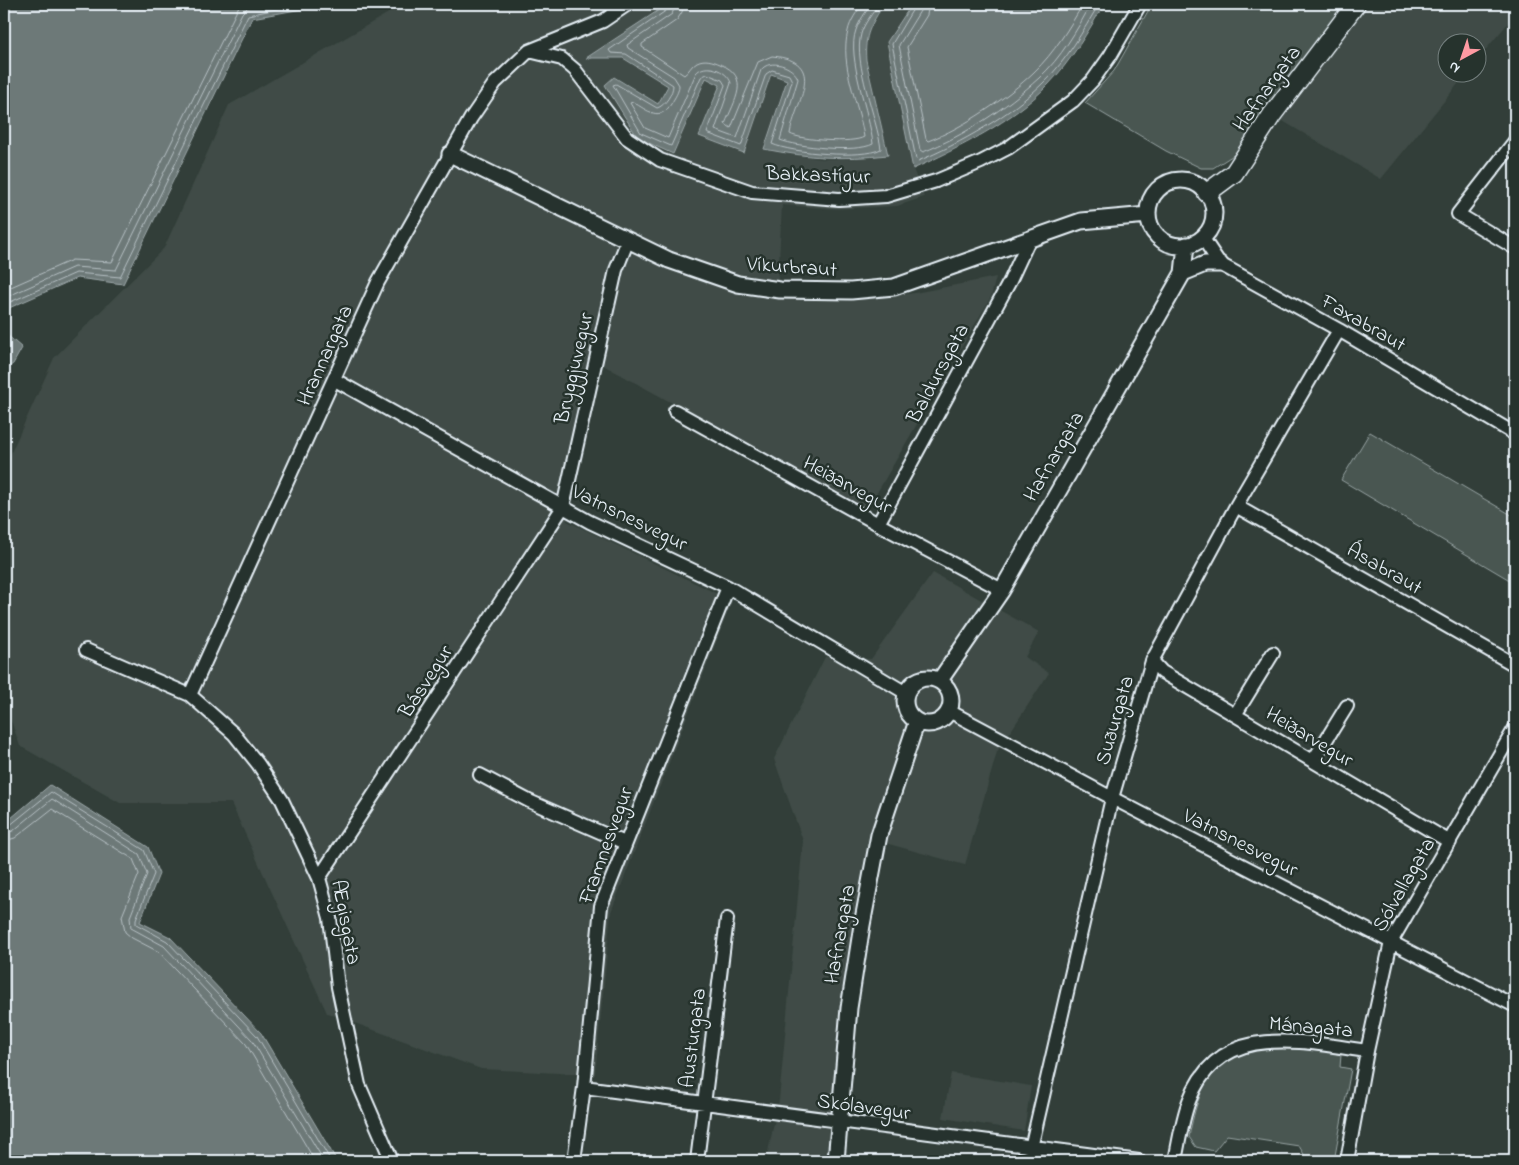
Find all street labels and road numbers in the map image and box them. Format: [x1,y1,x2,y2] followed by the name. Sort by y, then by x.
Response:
[1226,40,1311,140] street label: Hafnargata
[764,159,871,195] street label: Bakkastígur
[745,250,838,286] street label: Víkurbraut
[1314,287,1411,360] street label: Faxabraut
[290,300,363,412] street label: Hrannargata
[547,309,604,429] street label: Bryggjuvegur
[899,319,979,431] street label: Baldursgata
[1017,406,1094,509] street label: Hafnargata
[796,449,898,525] street label: Heiðarvegur
[564,477,693,562] street label: Vatnsnesvegur
[1341,535,1428,603] street label: Ásabraut
[391,639,463,726] street label: Básvegur
[1089,672,1145,769] street label: Suðurgata
[1258,700,1359,778] street label: Heiðarvegur
[571,783,644,910] street label: Framnesvegur
[1175,801,1303,888] street label: Vatnsnesvegur
[1366,832,1446,939] street label: Sólvallagata
[320,878,368,968] street label: Ægisgata
[818,882,866,987] street label: Hafnargata
[673,987,717,1090] street label: Austurgata
[1267,1009,1354,1049] street label: Mánagata
[815,1087,913,1131] street label: Skólavegur

